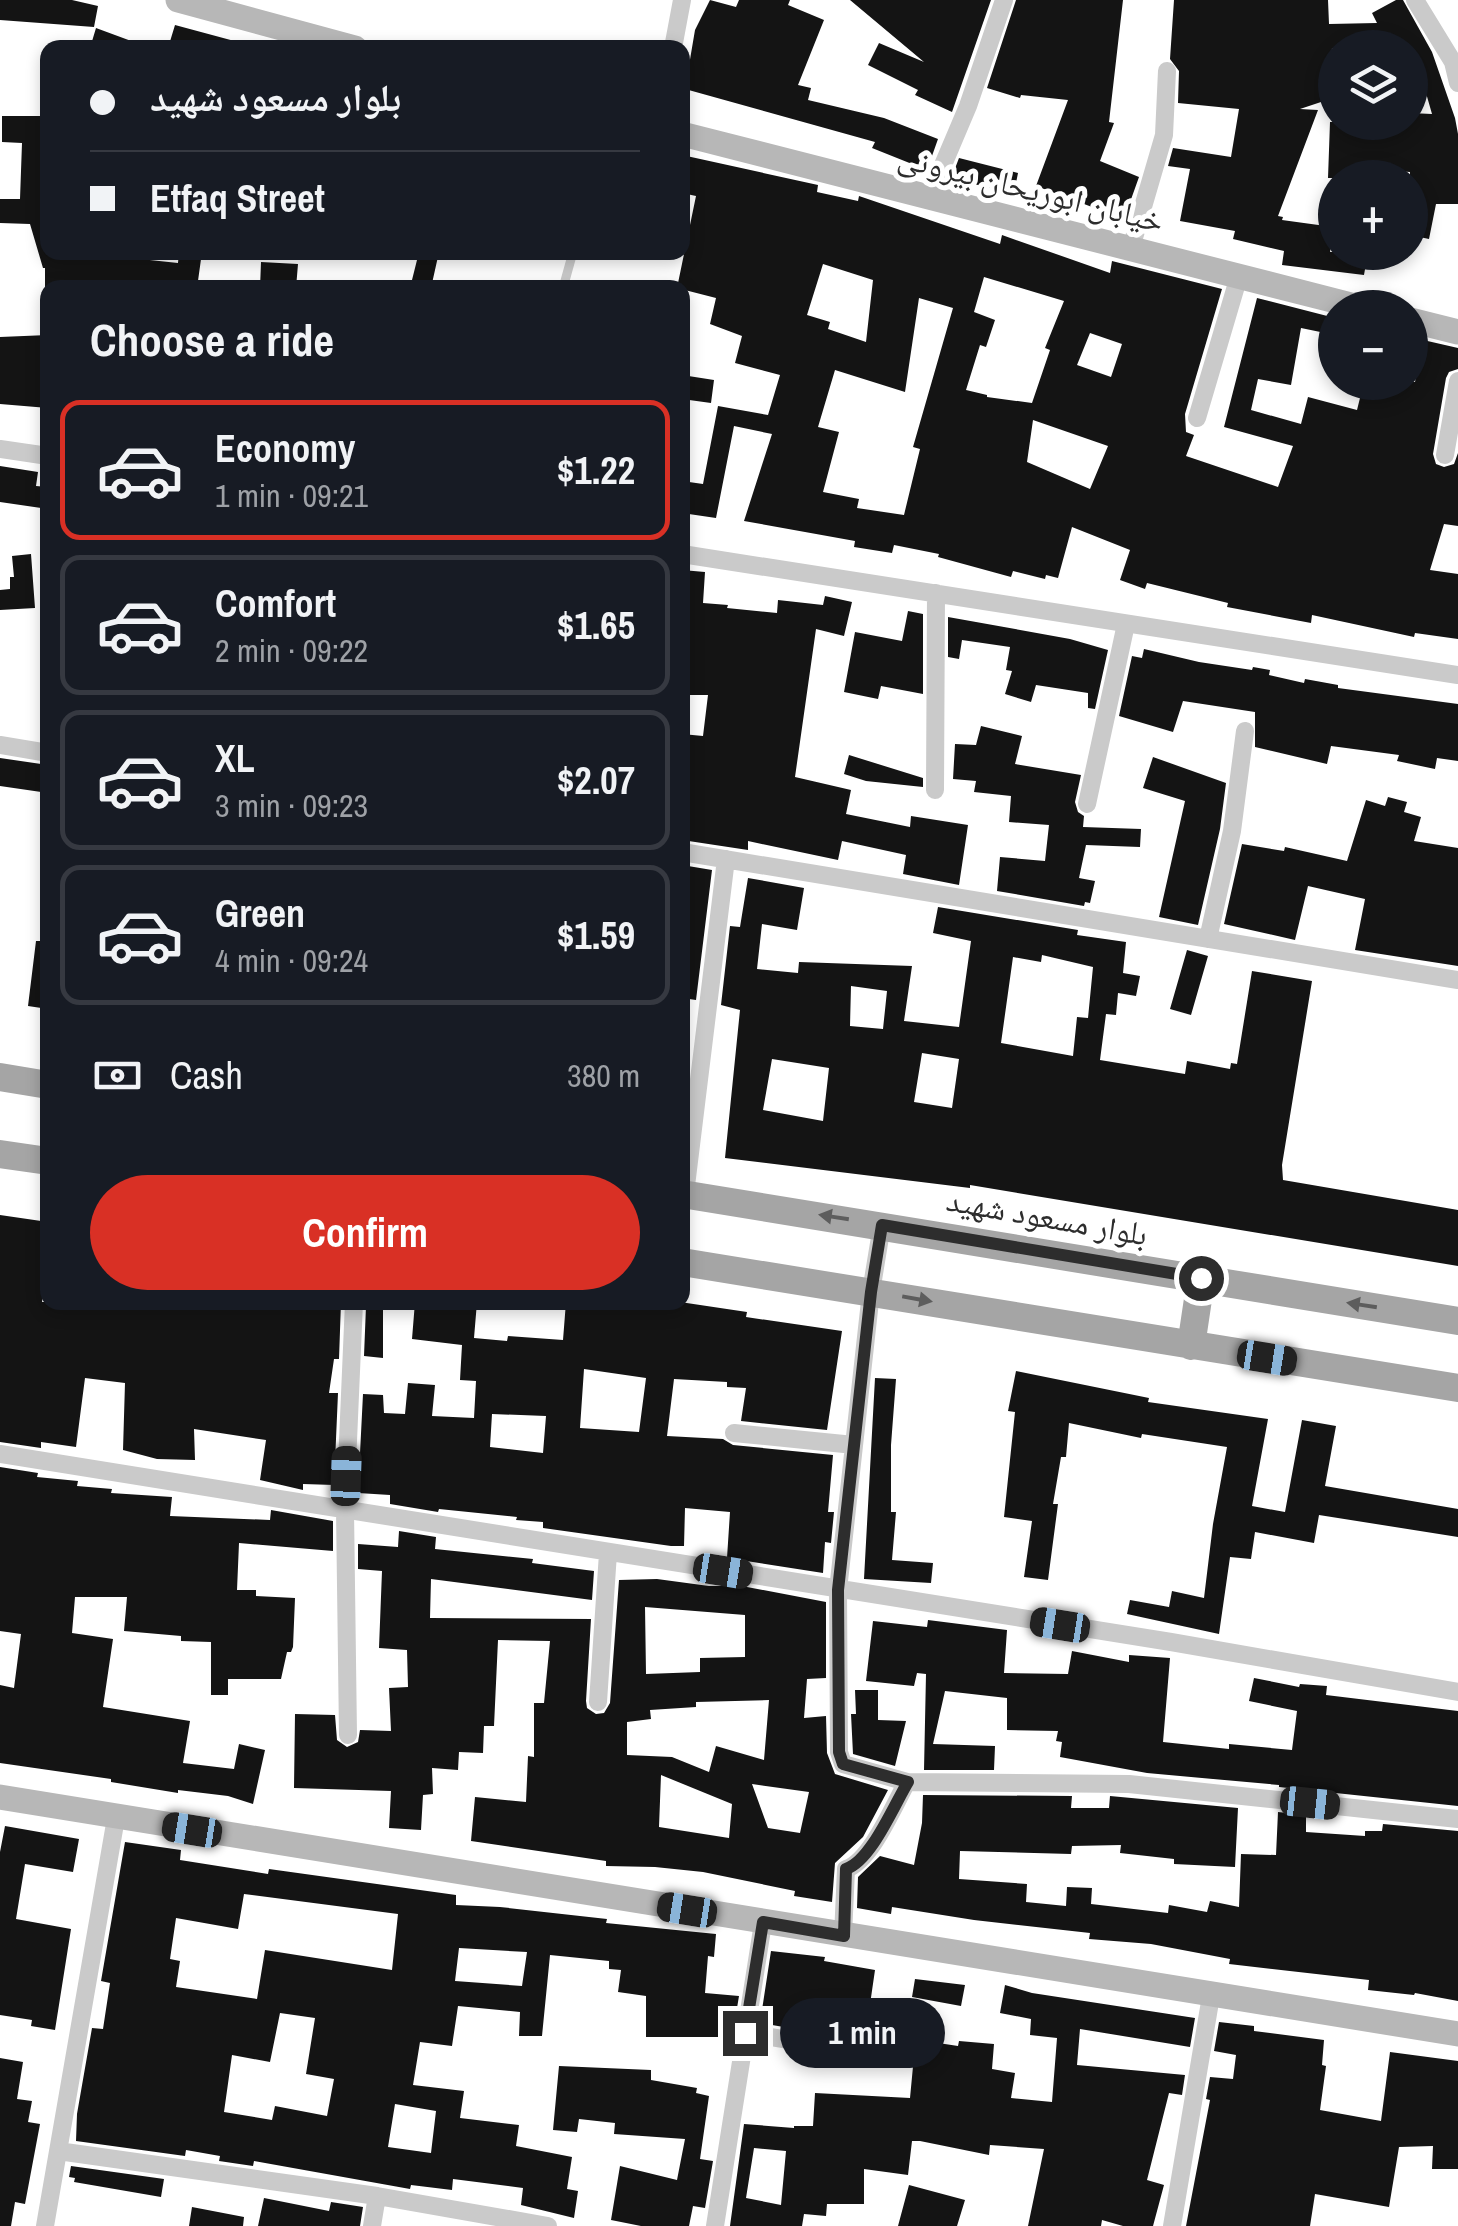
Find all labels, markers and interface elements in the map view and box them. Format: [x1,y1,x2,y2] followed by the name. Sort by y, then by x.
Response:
[1318,30,1428,400] map controls
[1318,30,1428,140] button: layers
[150,72,401,123] text: بلوار مسعود شهید
[894,135,1168,242] street label: خیابان ابوریحان بیرونی
[1318,160,1428,270] button: +
[150,173,325,224] text: Etfaq Street
[1318,290,1428,400] button: −
[90,309,334,370] text: Choose a ride
[215,423,355,474] text: Economy
[95,425,185,515] icon: car
[557,445,635,496] text: $1.22
[215,474,368,517] text: 1 min · 09:21
[215,578,336,629] text: Comfort
[95,580,185,670] icon: car
[557,600,635,651] text: $1.65
[215,629,368,672] text: 2 min · 09:22
[215,733,255,784] text: XL
[95,735,185,825] icon: car
[557,755,635,806] text: $2.07
[215,784,368,827] text: 3 min · 09:23
[215,888,305,939] text: Green
[95,890,185,980] icon: car
[557,910,635,961] text: $1.59
[215,939,368,982] text: 4 min · 09:24
[90,1048,145,1103] icon: cash
[170,1050,243,1101] text: Cash
[567,1054,640,1097] text: 380 m
[90,1175,640,1290] button: Confirm
[943,1178,1151,1255] street label: بلوار مسعود شهید
[818,1209,849,1224] one-way arrow
[1179,1256,1224,1301] route start
[902,1292,933,1307] one-way arrow
[1346,1297,1377,1312] one-way arrow
[1235,1338,1299,1378] car
[330,1445,362,1507] car
[691,1551,755,1591] car
[1028,1605,1092,1645] car
[1279,1785,1341,1821] car
[160,1810,224,1850] car
[655,1890,719,1930] car
[780,1998,945,2068] callout: 1 min
[723,2011,768,2056] route end
[828,2011,897,2054] text: 1 min

